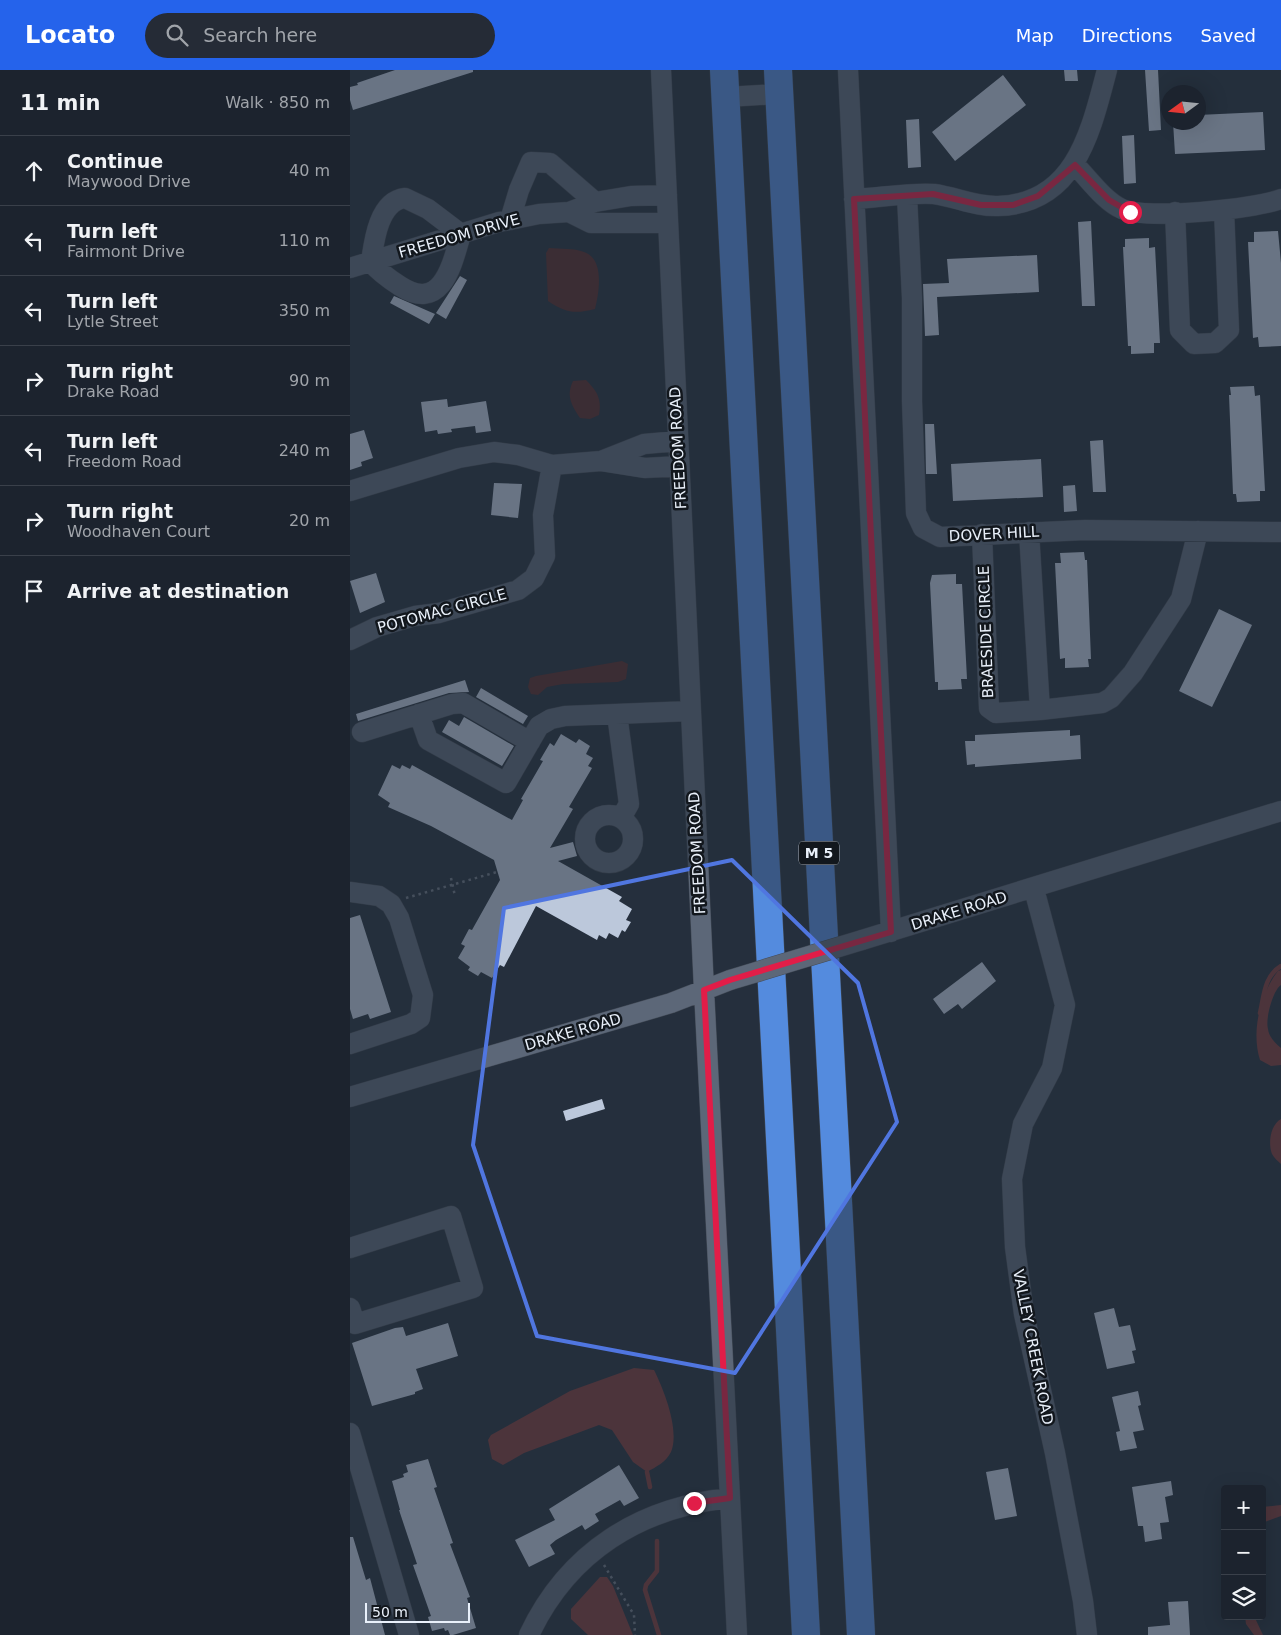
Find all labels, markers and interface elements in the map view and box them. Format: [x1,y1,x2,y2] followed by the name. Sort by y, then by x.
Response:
[145,13,495,58] search box
[25,21,115,49] text: Locato
[163,21,191,49] icon: search
[203,24,317,46] text: Search here
[1016,25,1054,46] text: Map
[1082,25,1172,46] text: Directions
[1200,25,1256,46] text: Saved
[1161,85,1206,130] north arrow
[20,91,101,115] text: 11 min
[225,93,330,112] text: Walk · 850 m
[67,150,163,172] text: Continue
[20,157,48,185] icon: ahead
[289,161,330,180] text: 40 m
[67,172,191,191] text: Maywood Drive
[1119,201,1142,224] route start
[396,210,522,262] street label: FREEDOM DRIVE
[67,220,158,242] text: Turn left
[20,227,48,255] icon: left
[279,231,330,250] text: 110 m
[67,242,185,261] text: Fairmont Drive
[67,290,158,312] text: Turn left
[20,297,48,325] icon: left
[279,301,330,320] text: 350 m
[67,312,158,331] text: Lytle Street
[67,360,173,382] text: Turn right
[20,367,48,395] icon: right
[289,371,330,390] text: 90 m
[67,382,159,401] text: Drake Road
[666,386,690,510] street label: FREEDOM ROAD
[67,430,158,452] text: Turn left
[20,437,48,465] icon: left
[279,441,330,460] text: 240 m
[67,452,182,471] text: Freedom Road
[67,500,173,522] text: Turn right
[20,507,48,535] icon: right
[289,511,330,530] text: 20 m
[67,522,210,541] text: Woodhaven Court
[948,523,1040,545] street label: DOVER HILL
[975,565,997,699] street label: BRAESIDE CIRCLE
[20,577,48,605] icon: arrive
[67,580,289,602] text: Arrive at destination
[375,585,509,637] street label: POTOMAC CIRCLE
[685,791,709,915] street label: FREEDOM ROAD
[799,841,839,864] road number: M 5
[909,888,1009,934] street label: DRAKE ROAD
[523,1010,623,1054] street label: DRAKE ROAD
[1009,1268,1057,1426] street label: VALLEY CREEK ROAD
[1221,1485,1266,1620] map controls
[1221,1485,1266,1530] button: +
[683,1492,706,1515] route end
[1221,1530,1266,1575] button: −
[1221,1575,1266,1620] button: layers
[365,1600,470,1623] scale bar
[372,1604,408,1620] text: 50 m

